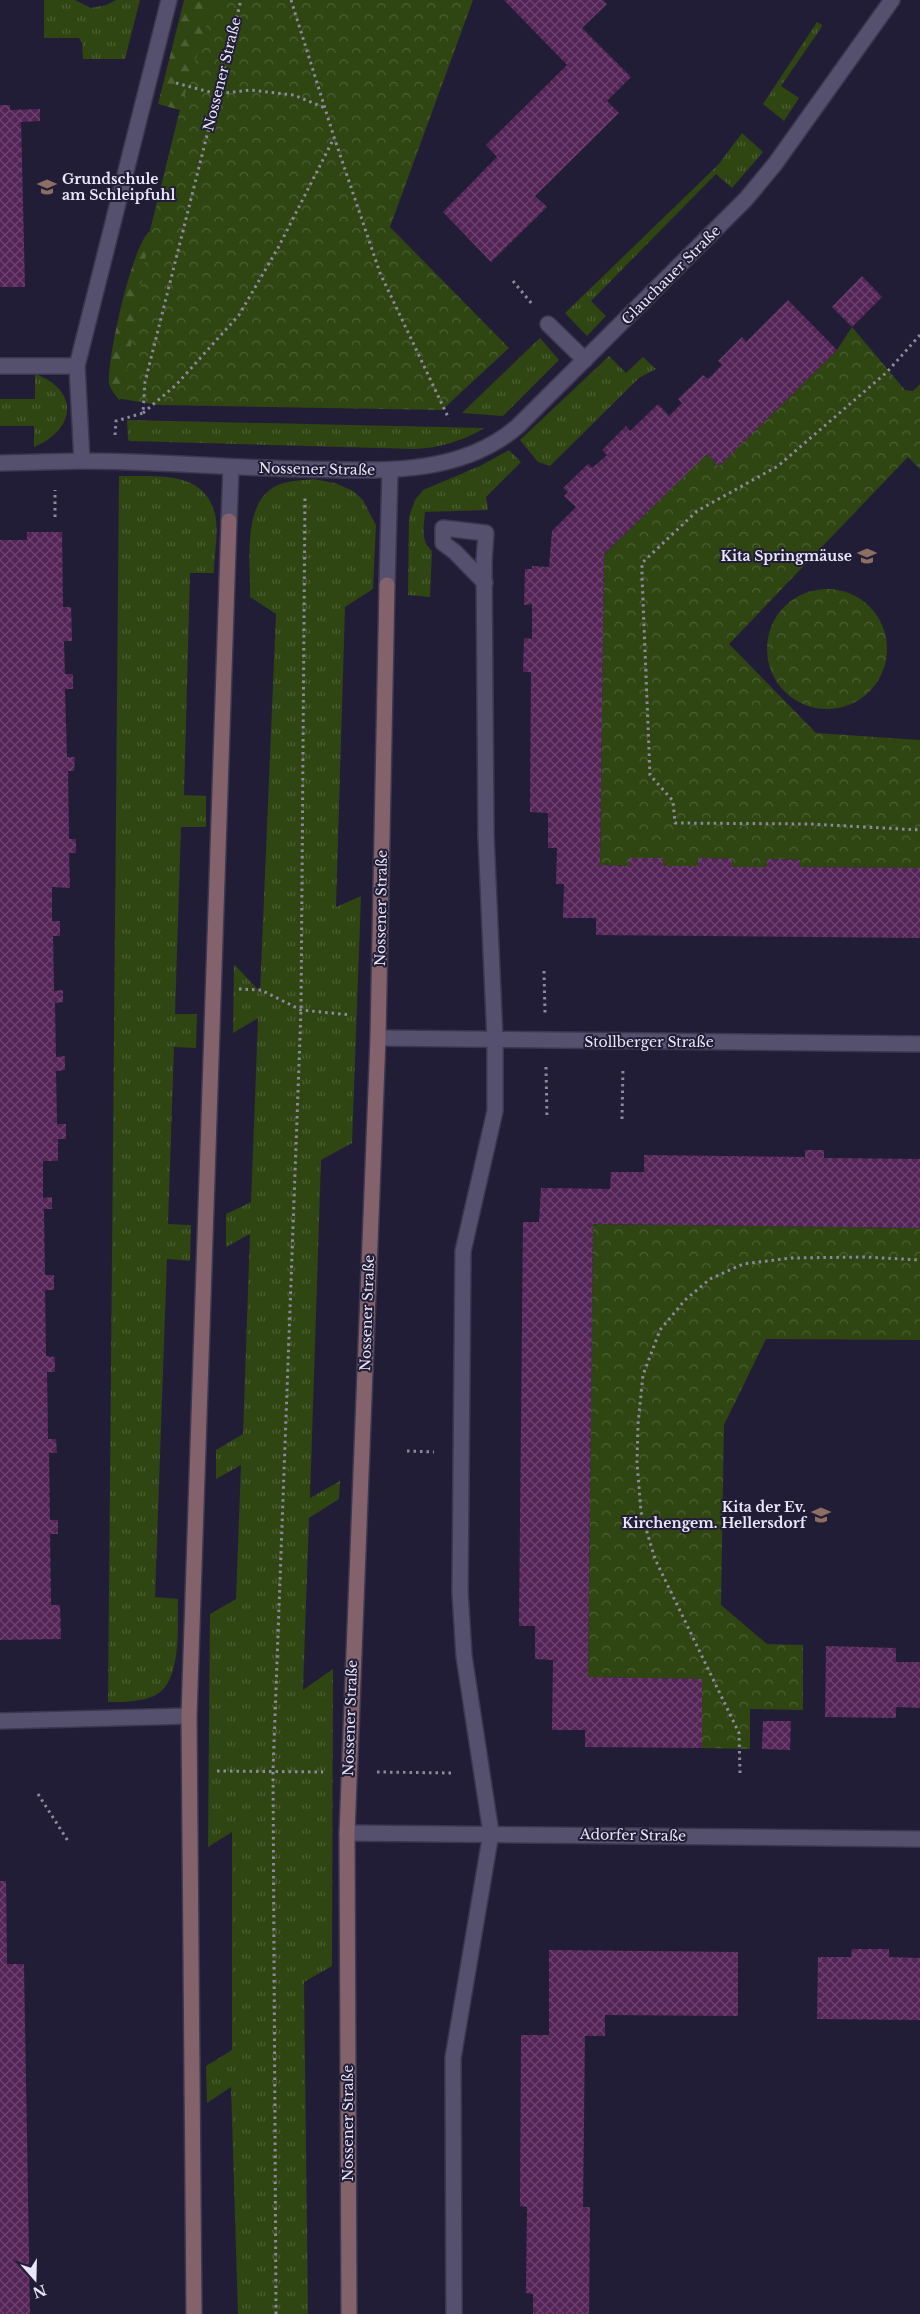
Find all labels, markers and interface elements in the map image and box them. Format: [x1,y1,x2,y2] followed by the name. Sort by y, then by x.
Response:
[199,15,245,133] street label: Nossener Straße
[62,170,176,204] place label: Grundschule am Schleipfuhl
[36,176,58,198] school or university icon: Grundschule am Schleipfuhl
[618,222,724,328] street label: Glauchauer Straße
[259,459,375,479] street label: Nossener Straße
[856,545,878,567] school or university icon: Kita Springmäuse
[720,547,852,565] place label: Kita Springmäuse
[371,850,391,966] street label: Nossener Straße
[584,1033,714,1051] street label: Stollberger Straße
[356,1255,378,1371] street label: Nossener Straße
[622,1498,808,1532] place label: Kita der Ev. Kirchengem. Hellersdorf
[810,1504,832,1526] school or university icon: Kita der Ev. Kirchengem. Hellersdorf
[339,1660,361,1776] street label: Nossener Straße
[579,1825,686,1845] street label: Adorfer Straße
[339,2065,357,2181] street label: Nossener Straße
[10,2254,60,2304] north arrow
[30,2281,49,2302] text: N

